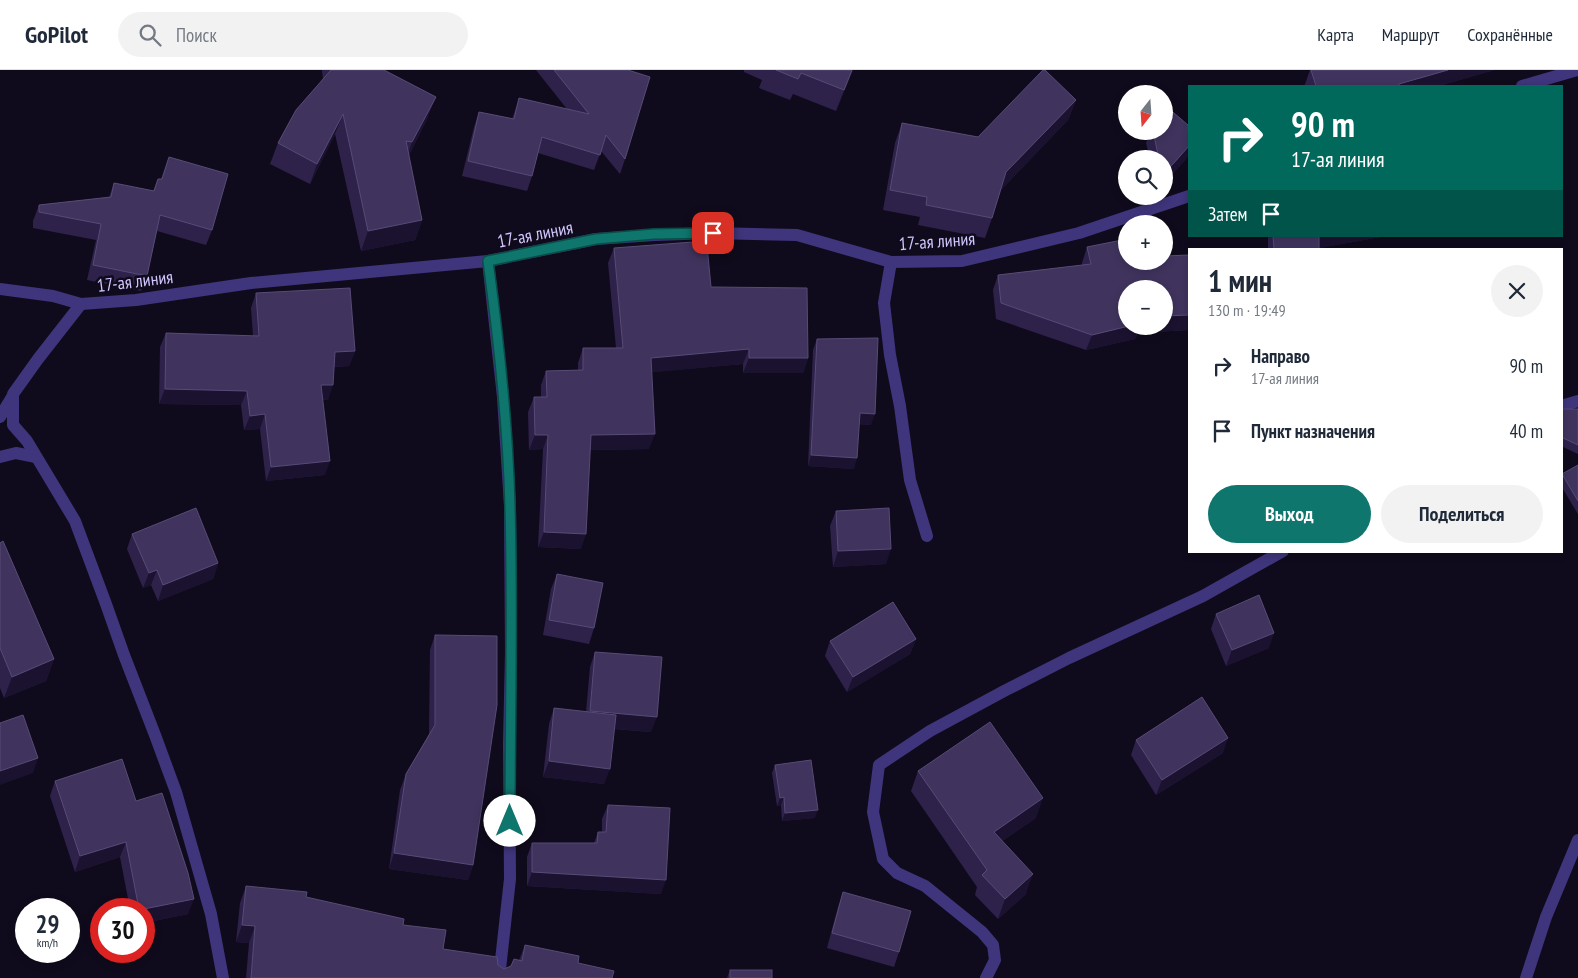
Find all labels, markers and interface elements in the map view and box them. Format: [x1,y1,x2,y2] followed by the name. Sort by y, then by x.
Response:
[118,12,468,57] search box
[25,19,88,50] text: GoPilot
[136,21,164,49] icon: search
[176,23,217,47] text: Поиск
[1317,23,1354,46] text: Карта
[1382,23,1439,46] text: Маршрут
[1467,23,1553,46] text: Сохранённые
[1118,85,1172,140] north arrow
[1118,85,1173,335] map controls
[1291,101,1355,147] text: 90 m
[1208,105,1273,170] icon: right
[1291,145,1384,173] text: 17-ая линия
[1118,150,1173,205] button: search
[1257,200,1285,228] icon: arrive
[1208,202,1247,226] text: Затем
[692,212,734,254] pin
[495,215,575,253] street label: 17-ая линия
[1118,215,1173,270] button: +
[699,219,727,247] icon: arrive
[898,227,976,255] street label: 17-ая линия
[1208,261,1272,300] text: 1 мин
[96,265,174,297] street label: 17-ая линия
[1491,265,1543,317] button: close
[1118,280,1173,335] button: −
[1208,300,1286,320] text: 130 m · 19:49
[1251,344,1310,368] text: Направо
[1208,352,1236,380] icon: right
[1510,354,1543,378] text: 90 m
[1251,368,1319,388] text: 17-ая линия
[1208,417,1236,445] icon: arrive
[1251,419,1375,443] text: Пункт назначения
[1510,419,1543,443] text: 40 m
[1208,485,1371,543] button: Выход
[1381,485,1543,543] button: Поделиться
[483,794,535,846] position arrow
[90,898,155,963] speed limit sign: 30
[36,908,59,940] text: 29
[37,935,58,950] text: km/h

